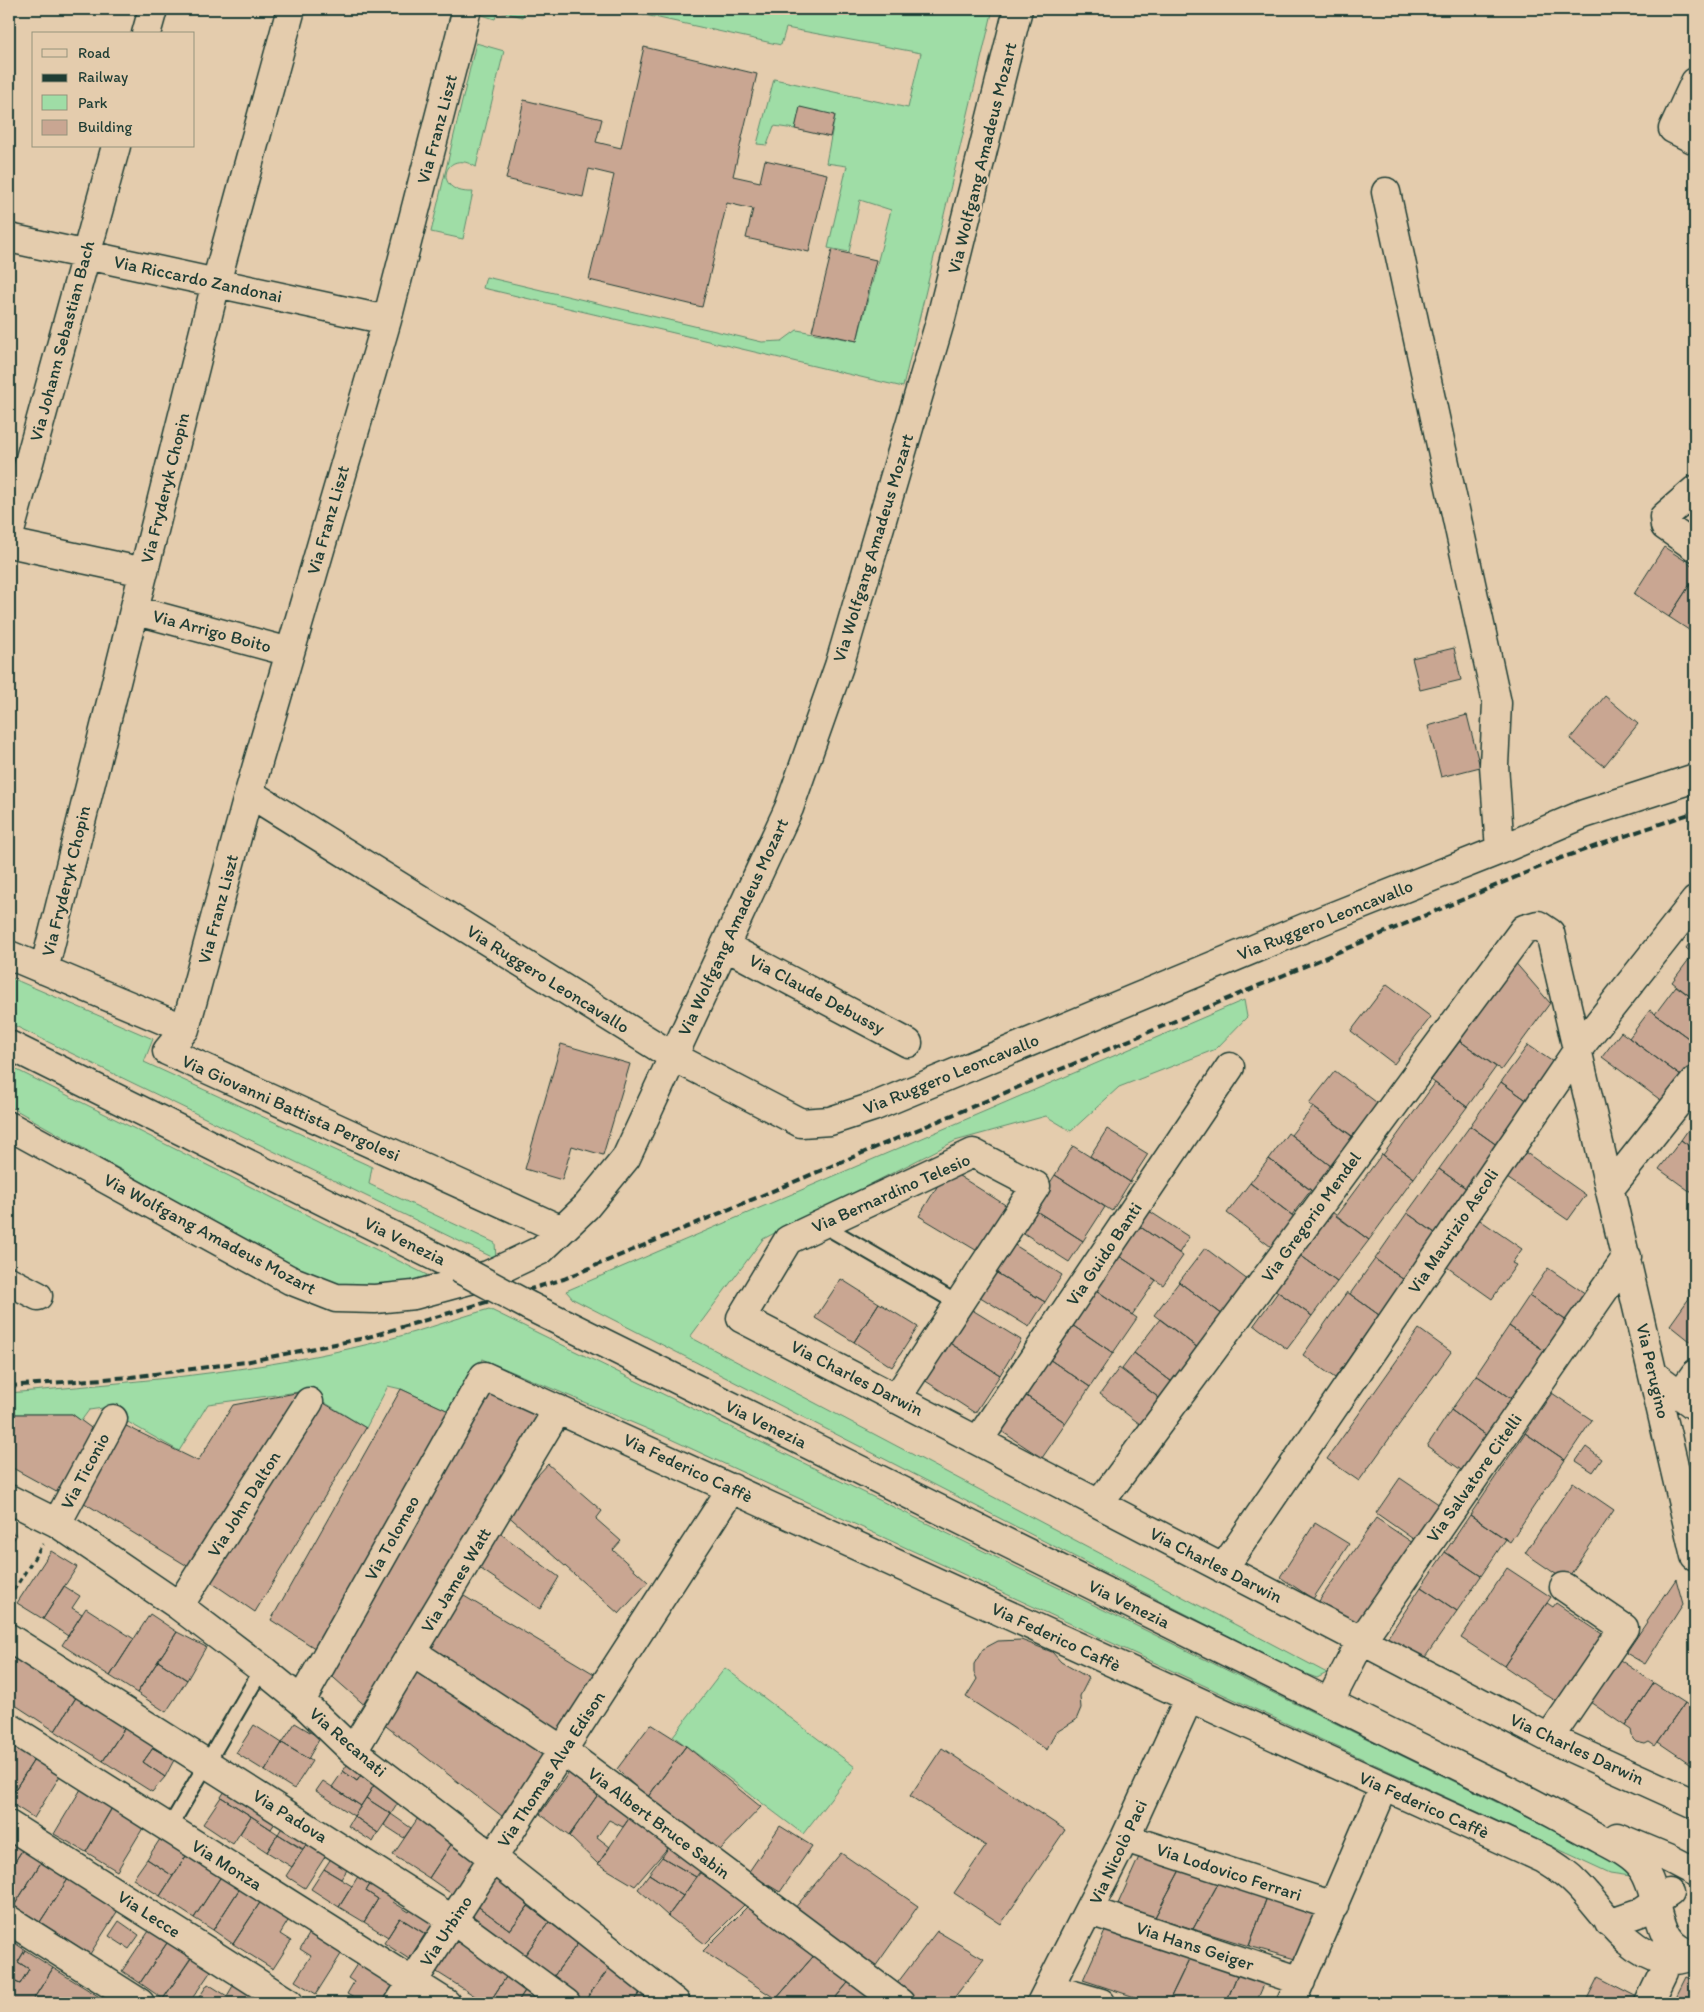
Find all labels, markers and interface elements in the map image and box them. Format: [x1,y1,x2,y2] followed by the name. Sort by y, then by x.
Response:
[32,32,195,148] legend
[943,40,1021,276] street label: Via Wolfgang Amadeus Mozart
[78,44,111,62] text: Road
[78,68,128,86] text: Railway
[412,72,462,186] street label: Via Franz Liszt
[78,94,108,112] text: Park
[78,118,132,136] text: Building
[25,238,100,444] street label: Via Johann Sebastian Bach
[112,250,284,308] street label: Via Riccardo Zandonai
[136,410,194,566] street label: Via Fryderyk Chopin
[828,431,918,665] street label: Via Wolfgang Amadeus Mozart
[302,463,354,577] street label: Via Franz Liszt
[150,605,274,657] street label: Via Arrigo Boito
[37,803,95,959] street label: Via Fryderyk Chopin
[673,814,793,1039] street label: Via Wolfgang Amadeus Mozart
[193,852,243,966] street label: Via Franz Liszt
[1234,875,1416,965] street label: Via Ruggero Leoncavallo
[463,920,633,1038] street label: Via Ruggero Leoncavallo
[745,949,889,1039] street label: Via Claude Debussy
[860,1029,1042,1119] street label: Via Ruggero Leoncavallo
[178,1050,404,1166] street label: Via Giovanni Battista Pergolesi
[1256,1147,1366,1287] street label: Via Gregorio Mendel
[808,1148,974,1238] street label: Via Bernardino Telesio
[1403,1164,1503,1298] street label: Via Maurizio Ascoli
[100,1169,320,1300] street label: Via Wolfgang Amadeus Mozart
[1061,1198,1147,1310] street label: Via Guido Banti
[360,1212,450,1271] street label: Via Venezia
[1631,1321,1675,1421] street label: Via Perugino
[787,1335,927,1421] street label: Via Charles Darwin
[721,1395,811,1454] street label: Via Venezia
[1421,1409,1527,1547] street label: Via Salvatore Citelli
[620,1428,756,1508] street label: Via Federico Caffè
[56,1429,114,1513] street label: Via Ticonio
[203,1447,286,1561] street label: Via John Dalton
[360,1492,424,1584] street label: Via Tolomeo
[1146,1522,1286,1608] street label: Via Charles Darwin
[416,1523,496,1636] street label: Via James Watt
[1084,1575,1174,1634] street label: Via Venezia
[988,1597,1124,1677] street label: Via Federico Caffè
[492,1686,610,1851] street label: Via Thomas Alva Edison
[305,1702,391,1782] street label: Via Recanati
[1506,1708,1648,1790] street label: Via Charles Darwin
[583,1762,735,1884] street label: Via Albert Bruce Sabin
[1355,1766,1493,1844] street label: Via Federico Caffè
[249,1784,332,1848] street label: Via Padova
[1084,1796,1152,1908] street label: Via Nicolò Paci
[187,1835,267,1896] street label: Via Monza
[1153,1838,1305,1906] street label: Via Lodovico Ferrari
[113,1885,185,1943] street label: Via Lecce
[415,1891,477,1971] street label: Via Urbino
[1133,1917,1258,1976] street label: Via Hans Geiger

